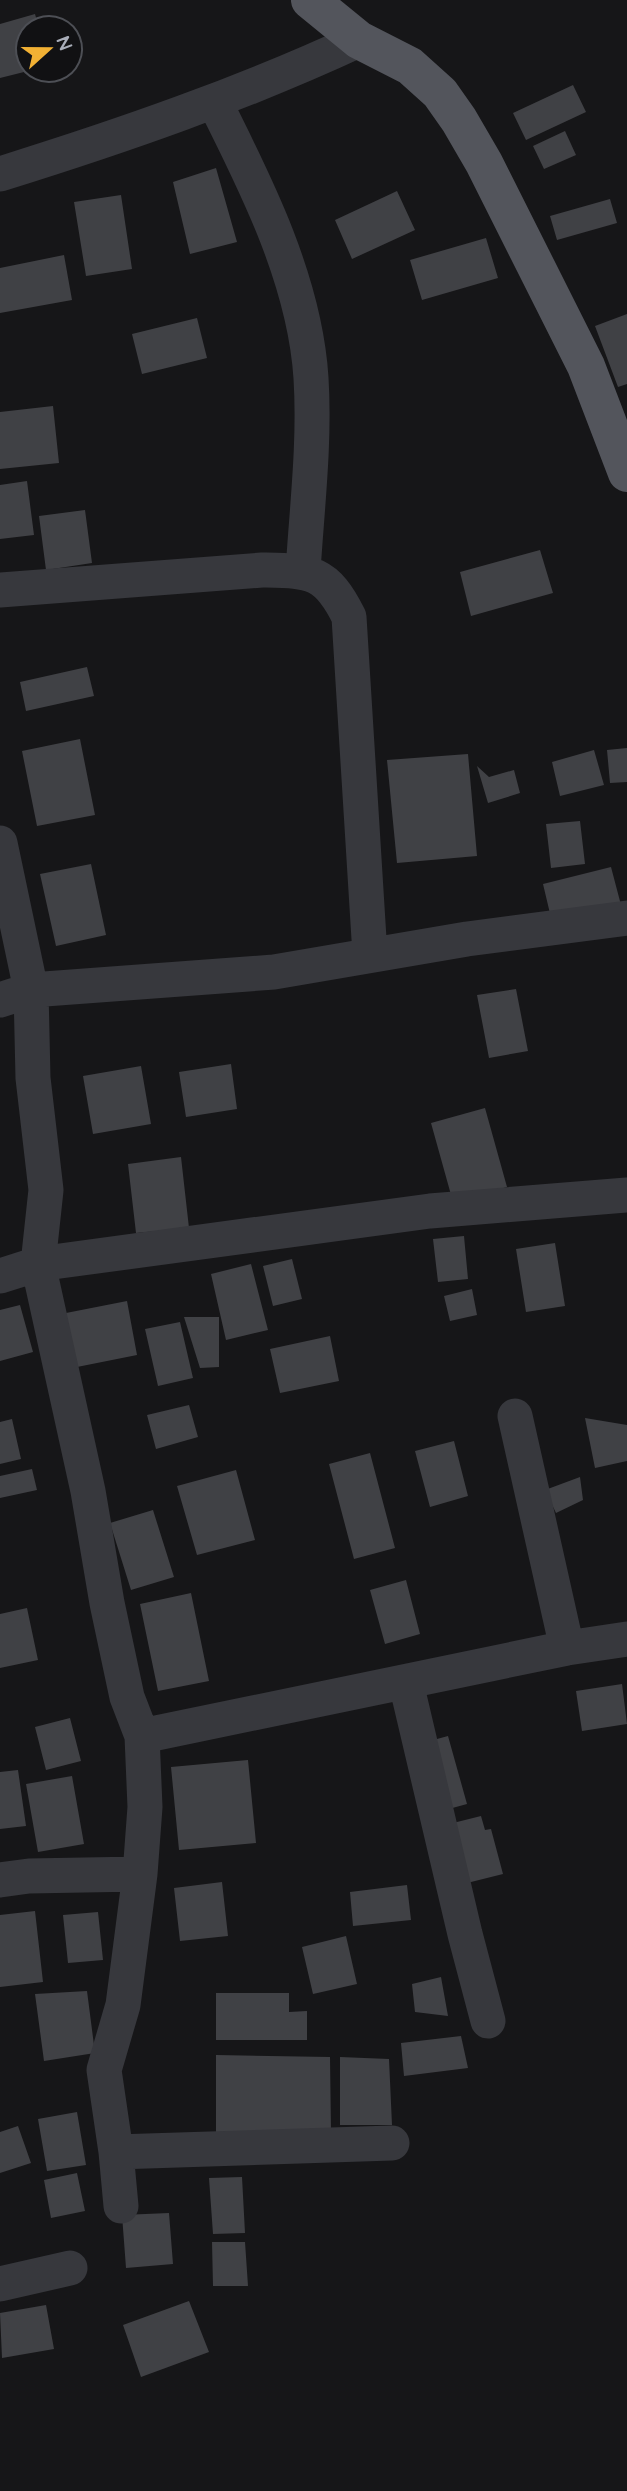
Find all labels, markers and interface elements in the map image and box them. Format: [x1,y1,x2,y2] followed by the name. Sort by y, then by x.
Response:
[14,14,84,84] north arrow
[51,32,79,54] text: N

